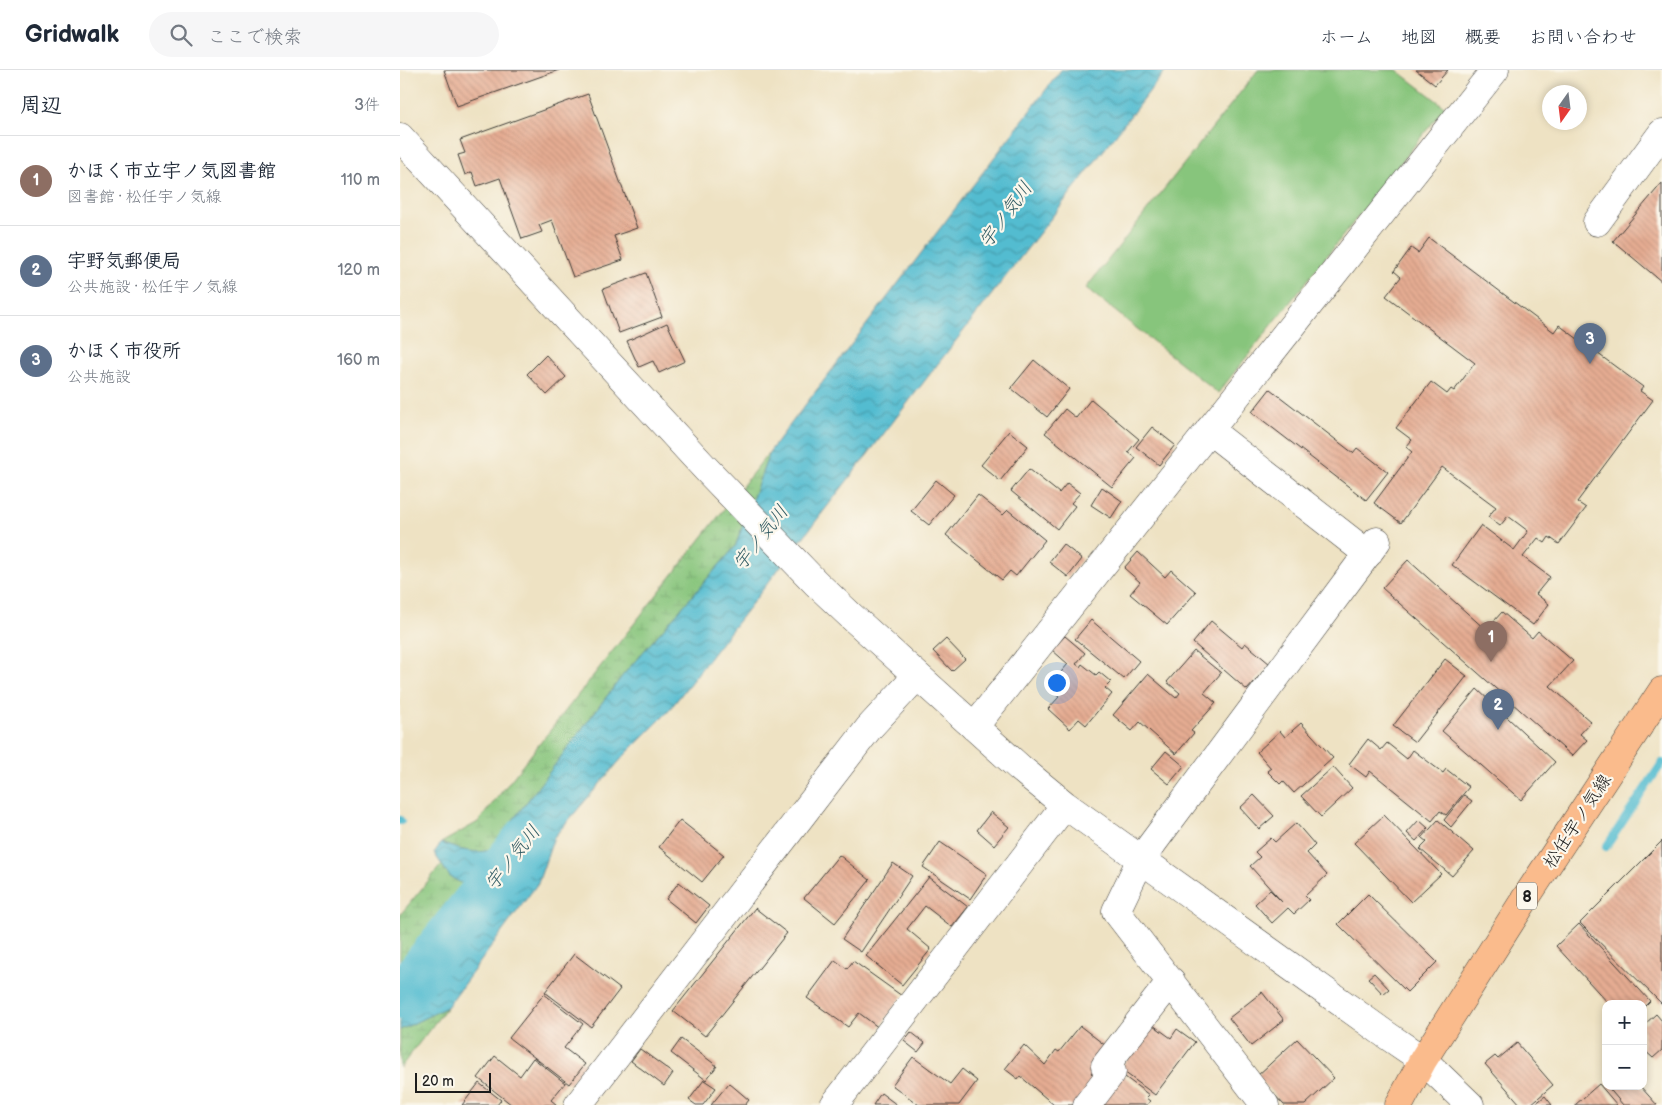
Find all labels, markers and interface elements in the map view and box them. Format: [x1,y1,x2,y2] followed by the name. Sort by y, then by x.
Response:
[149,12,499,57] search box
[25,20,119,49] text: Gridwalk
[167,21,195,49] icon: search
[207,26,302,49] text: ここで検索
[1320,27,1373,48] text: ホーム
[1401,27,1437,48] text: 地図
[1465,27,1501,48] text: 概要
[1529,27,1637,48] text: お問い合わせ
[1542,85,1587,130] north arrow
[20,93,62,118] text: 周辺
[354,96,380,115] text: 3件
[67,160,276,183] text: かほく市立宇ノ気図書館
[33,171,39,190] text: 1
[341,171,380,190] text: 110 m
[975,177,1038,252] water label: 宇ノ気川
[67,188,221,207] text: 図書館 · 松任宇ノ気線
[67,250,181,273] text: 宇野気郵便局
[31,261,41,280] text: 2
[337,261,380,280] text: 120 m
[67,278,237,297] text: 公共施設 · 松任宇ノ気線
[1574,323,1606,364] pin: 3
[67,340,181,363] text: かほく市役所
[31,351,41,370] text: 3
[337,351,380,370] text: 160 m
[67,368,131,387] text: 公共施設
[729,501,794,575] water label: 宇ノ気川
[1475,621,1507,662] pin: 1
[1044,670,1070,696] your location
[1482,689,1514,730] pin: 2
[1539,770,1616,872] street label: 松任宇ノ気線
[481,821,546,895] water label: 宇ノ気川
[1517,882,1537,909] road number: 8
[1602,1000,1647,1090] map controls
[1602,1000,1647,1045] button: +
[1602,1045,1647,1090] button: −
[415,1070,491,1093] scale bar
[422,1073,454,1090] text: 20 m

